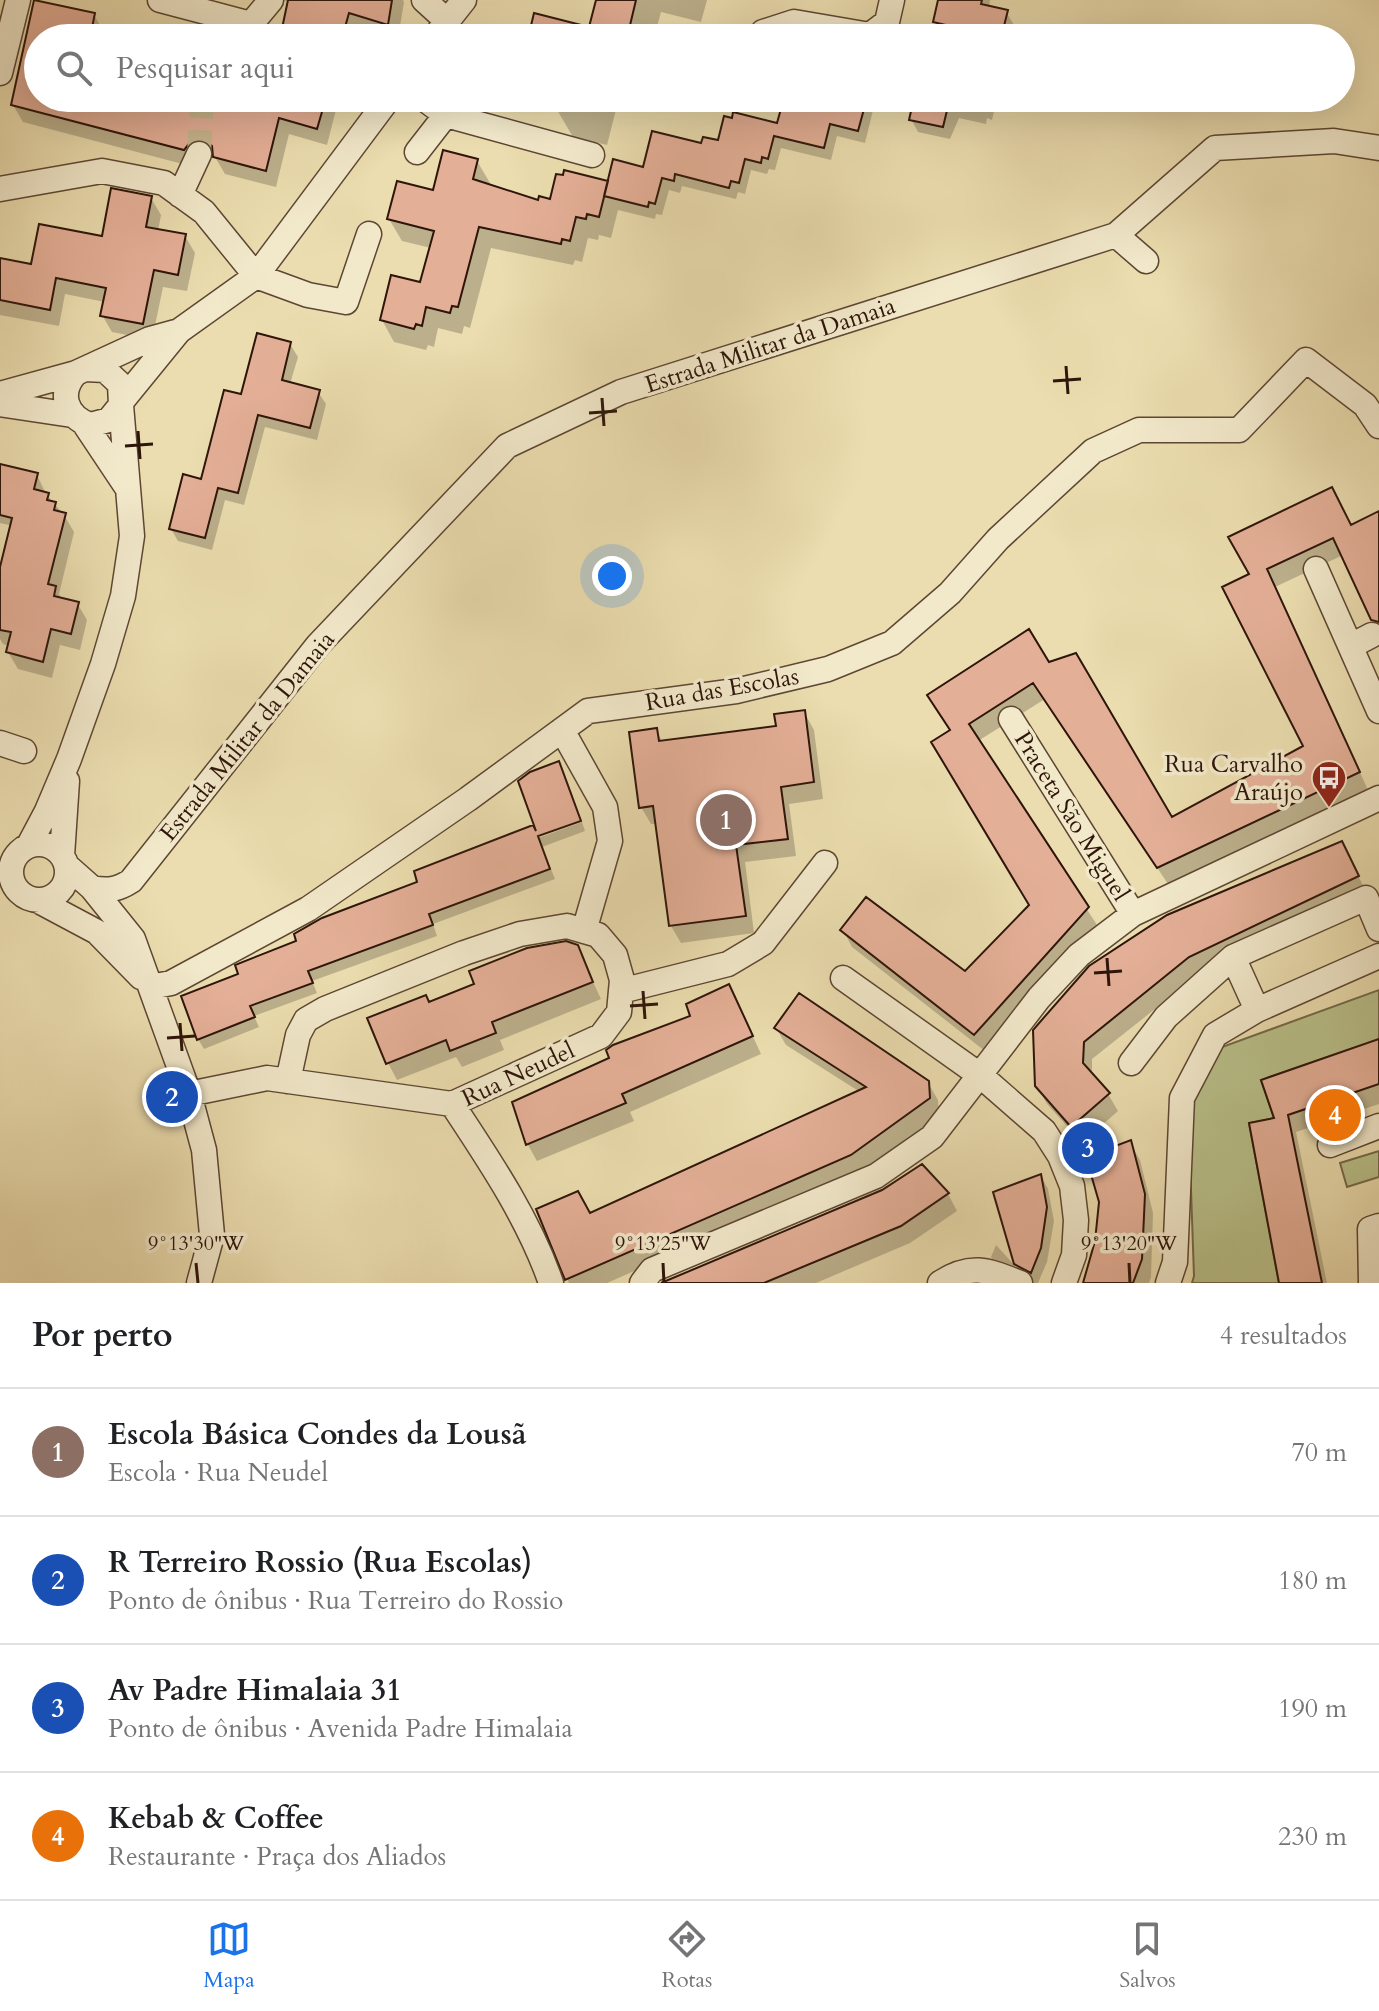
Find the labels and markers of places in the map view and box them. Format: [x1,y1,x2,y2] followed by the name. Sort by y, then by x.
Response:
[1164,748,1303,809] place label: Rua Carvalho Araújo
[1310,759,1348,809] bus stop icon: Rua Carvalho Araújo
[700,790,752,850] pin: 1
[146,1067,198,1127] pin: 2
[1309,1085,1361,1145] pin: 4
[1062,1118,1114,1178] pin: 3

